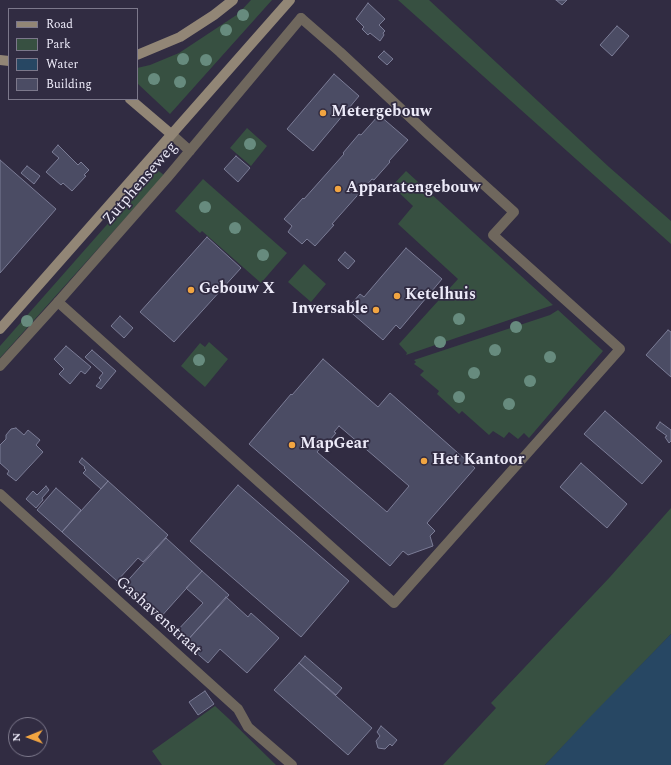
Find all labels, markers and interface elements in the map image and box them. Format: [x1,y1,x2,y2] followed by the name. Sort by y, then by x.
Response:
[8,8,138,100] legend
[46,15,73,34] text: Road
[46,35,71,54] text: Park
[46,55,78,74] text: Water
[46,75,92,94] text: Building
[331,103,432,123] place label: Metergebouw
[318,108,328,118] marker: Metergebouw
[100,139,182,229] street label: Zutphenseweg
[346,179,480,199] place label: Apparatengebouw
[333,184,343,194] marker: Apparatengebouw
[199,280,275,300] place label: Gebouw X
[186,285,196,295] marker: Gebouw X
[405,286,476,306] place label: Ketelhuis
[392,291,402,301] marker: Ketelhuis
[292,300,368,320] place label: Inversable
[371,305,381,315] marker: Inversable
[300,435,369,455] place label: MapGear
[287,440,297,450] marker: MapGear
[432,451,524,471] place label: Het Kantoor
[419,456,429,466] marker: Het Kantoor
[111,573,205,661] street label: Gashavenstraat
[8,717,48,757] north arrow
[8,733,25,742] text: N

